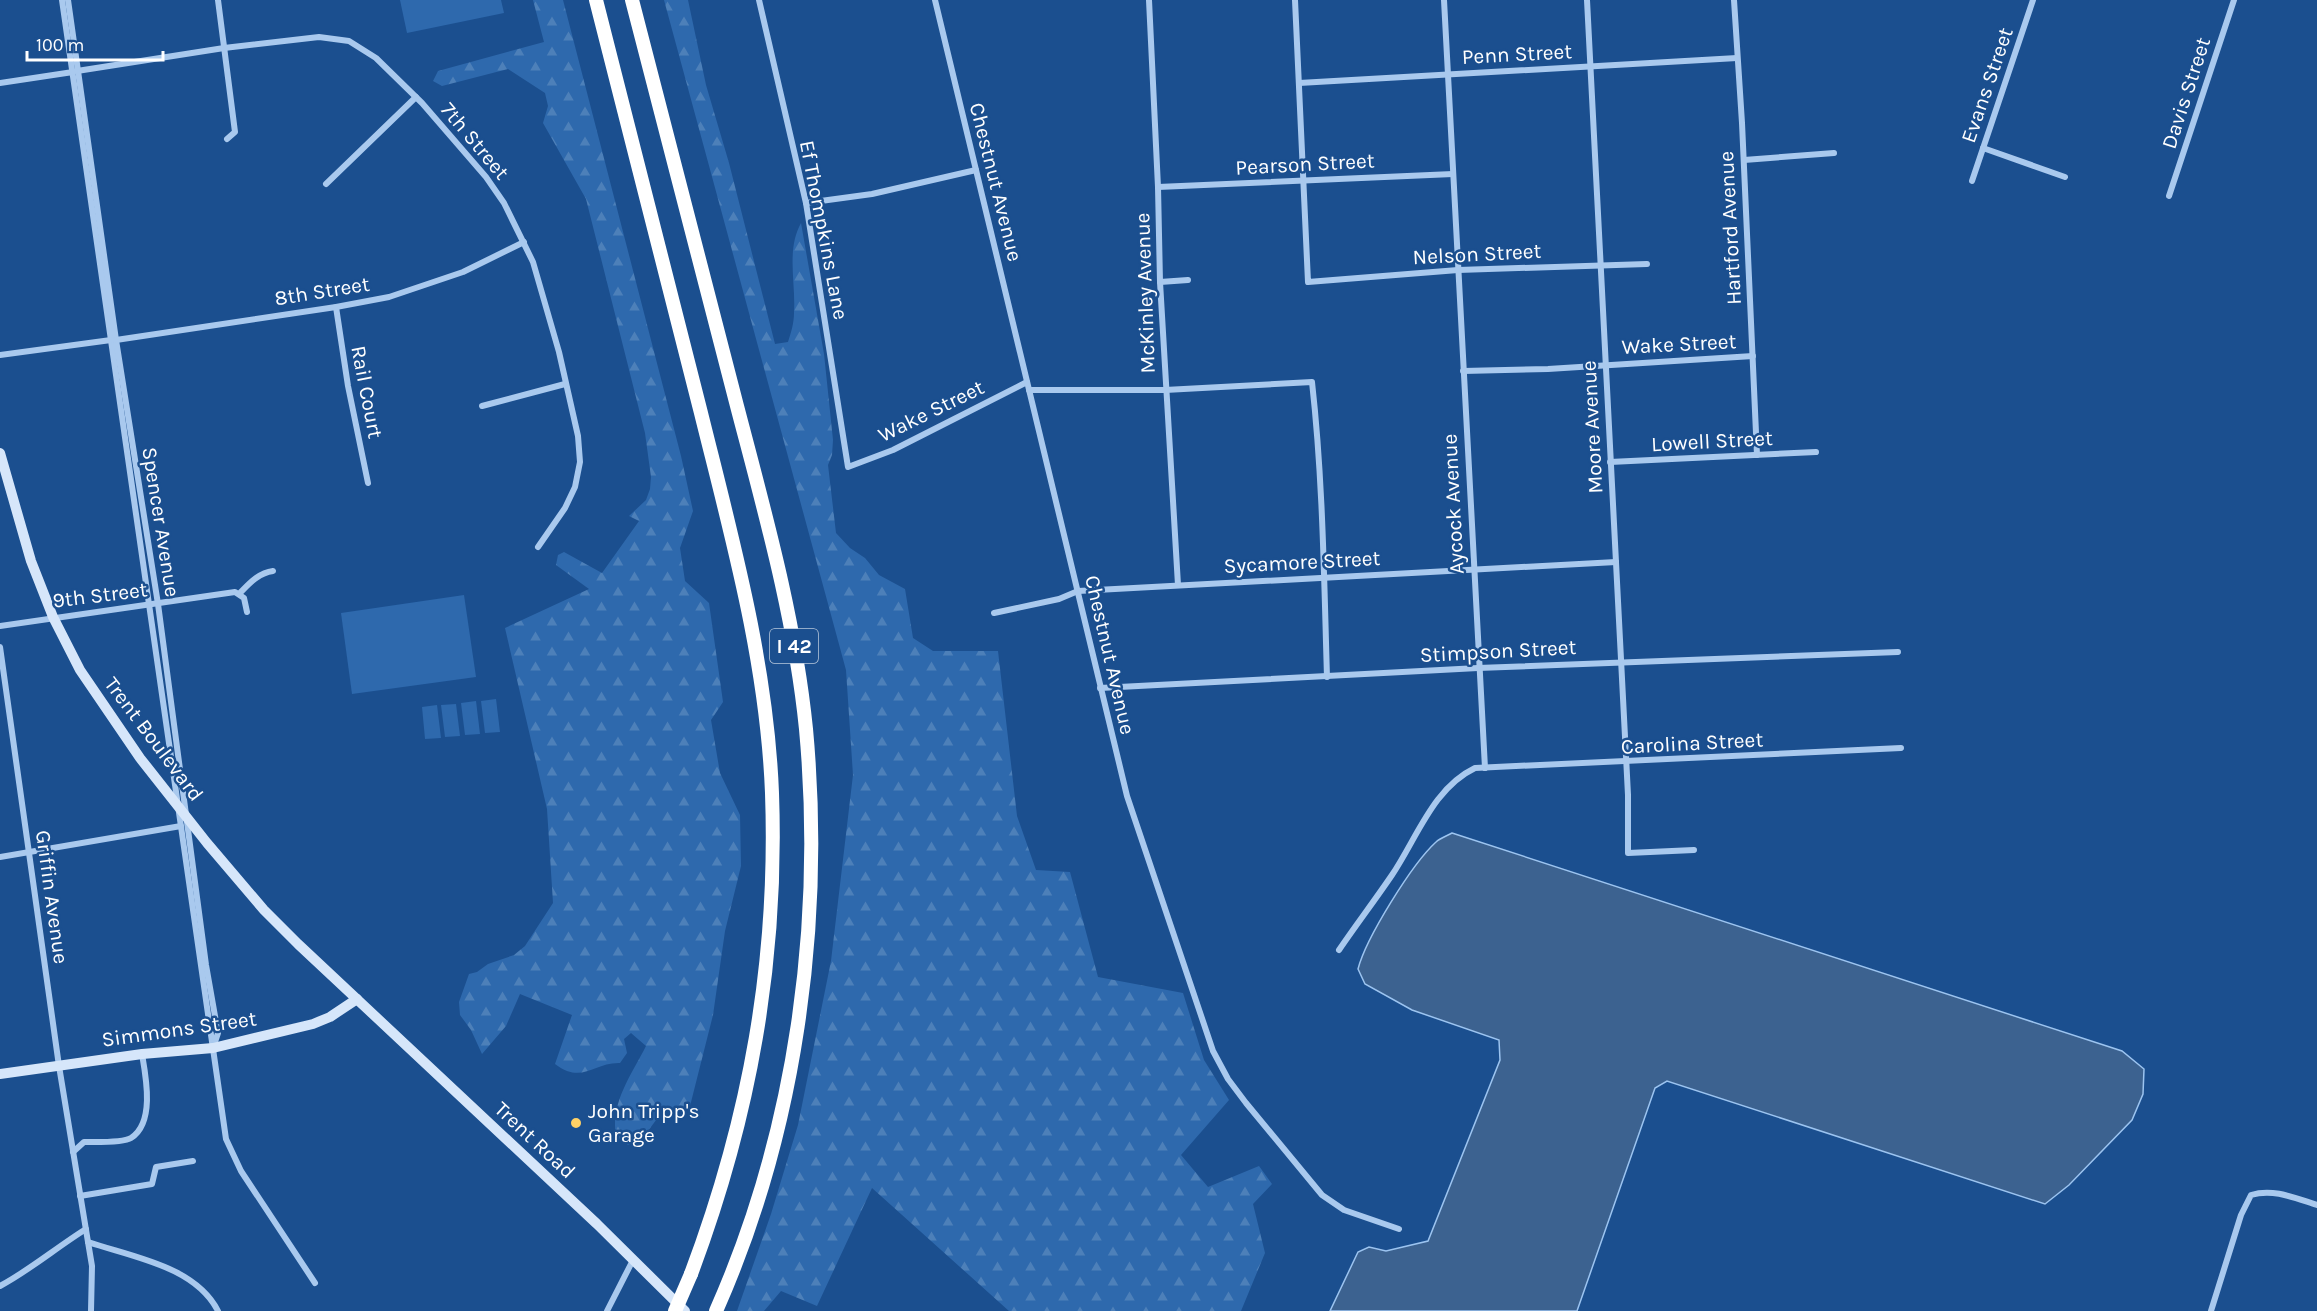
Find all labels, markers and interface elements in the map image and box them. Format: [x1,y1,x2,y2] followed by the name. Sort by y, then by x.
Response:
[27,24,164,62] scale bar
[1956,24,2018,146] street label: Evans Street
[36,34,84,56] text: 100 m
[2157,34,2215,152] street label: Davis Street
[1461,39,1573,69] street label: Penn Street
[436,98,514,184] street label: 7th Street
[965,100,1027,264] street label: Chestnut Avenue
[795,138,853,322] street label: Ef Thompkins Lane
[1235,148,1375,180] street label: Pearson Street
[1714,151,1746,305] street label: Hartford Avenue
[1130,212,1160,374] street label: McKinley Avenue
[1412,239,1542,269] street label: Nelson Street
[273,272,371,310] street label: 8th Street
[1621,329,1737,359] street label: Wake Street
[346,344,388,441] street label: Rail Court
[1577,360,1607,494] street label: Moore Avenue
[874,375,988,447] street label: Wake Street
[1651,426,1773,456] street label: Lowell Street
[1437,433,1469,575] street label: Aycock Avenue
[137,445,185,599] street label: Spencer Avenue
[1223,546,1381,578] street label: Sycamore Street
[1080,573,1140,737] street label: Chestnut Avenue
[51,577,149,613] street label: 9th Street
[770,629,818,663] road number: I 42
[1419,635,1577,667] street label: Stimpson Street
[100,672,208,806] street label: Trent Boulevard
[1620,727,1764,759] street label: Carolina Street
[31,829,73,965] street label: Griffin Avenue
[100,1006,258,1052] street label: Simmons Street
[490,1097,580,1183] street label: Trent Road
[588,1099,700,1147] place label: John Tripp's Garage
[569,1116,583,1130] marker: John Tripp's Garage

